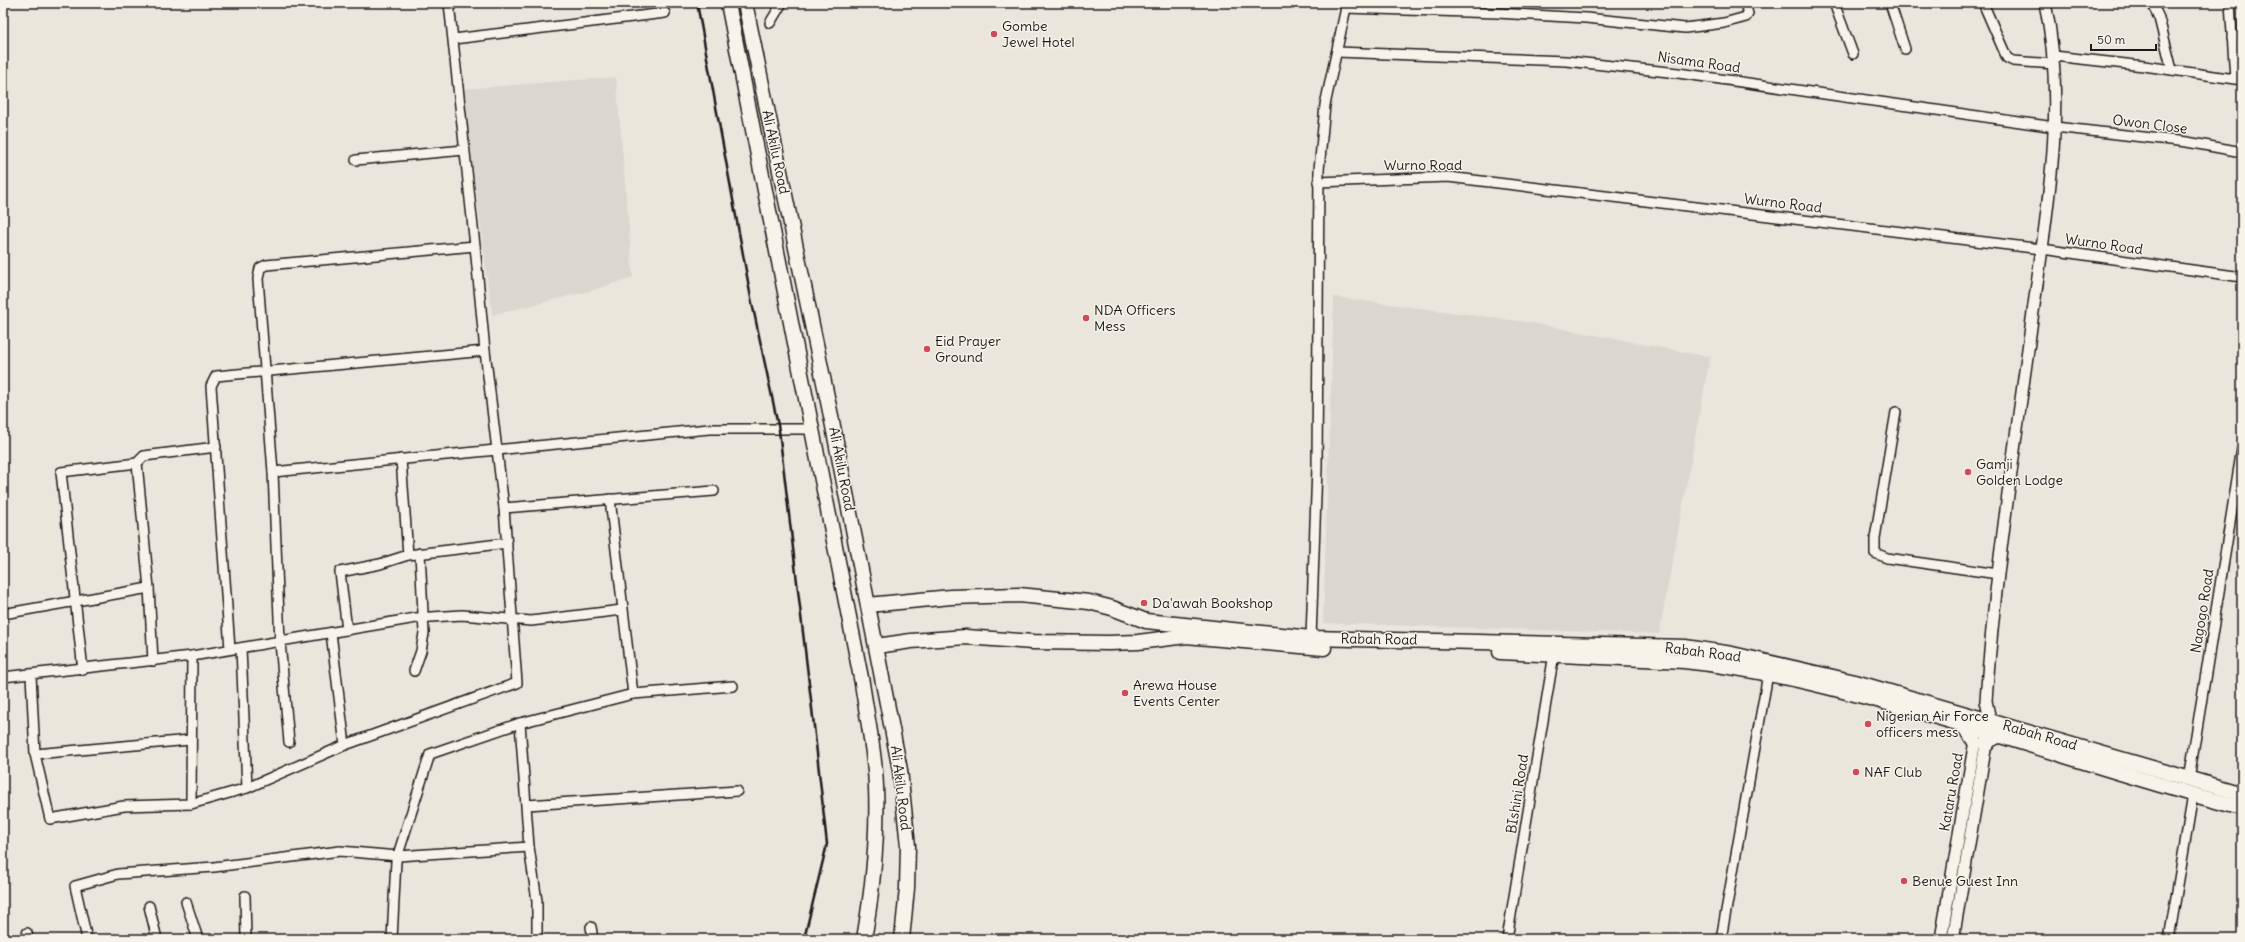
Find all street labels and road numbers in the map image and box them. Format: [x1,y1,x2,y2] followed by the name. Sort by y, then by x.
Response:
[1656,47,1742,77] street label: Nisama Road
[758,108,794,196] street label: Ali Akilu Road
[2112,110,2188,138] street label: Owon Close
[1384,156,1462,174] street label: Wurno Road
[1743,189,1823,217] street label: Wurno Road
[2064,230,2144,258] street label: Wurno Road
[825,425,859,513] street label: Ali Akilu Road
[2186,568,2218,654] street label: Nagogo Road
[1340,629,1418,649] street label: Rabah Road
[1664,638,1742,666] street label: Rabah Road
[2001,716,2079,754] street label: Rabah Road
[887,745,915,831] street label: Ali Akilu Road
[1935,751,1967,833] street label: Kataru Road
[1502,753,1532,835] street label: BIshini Road

